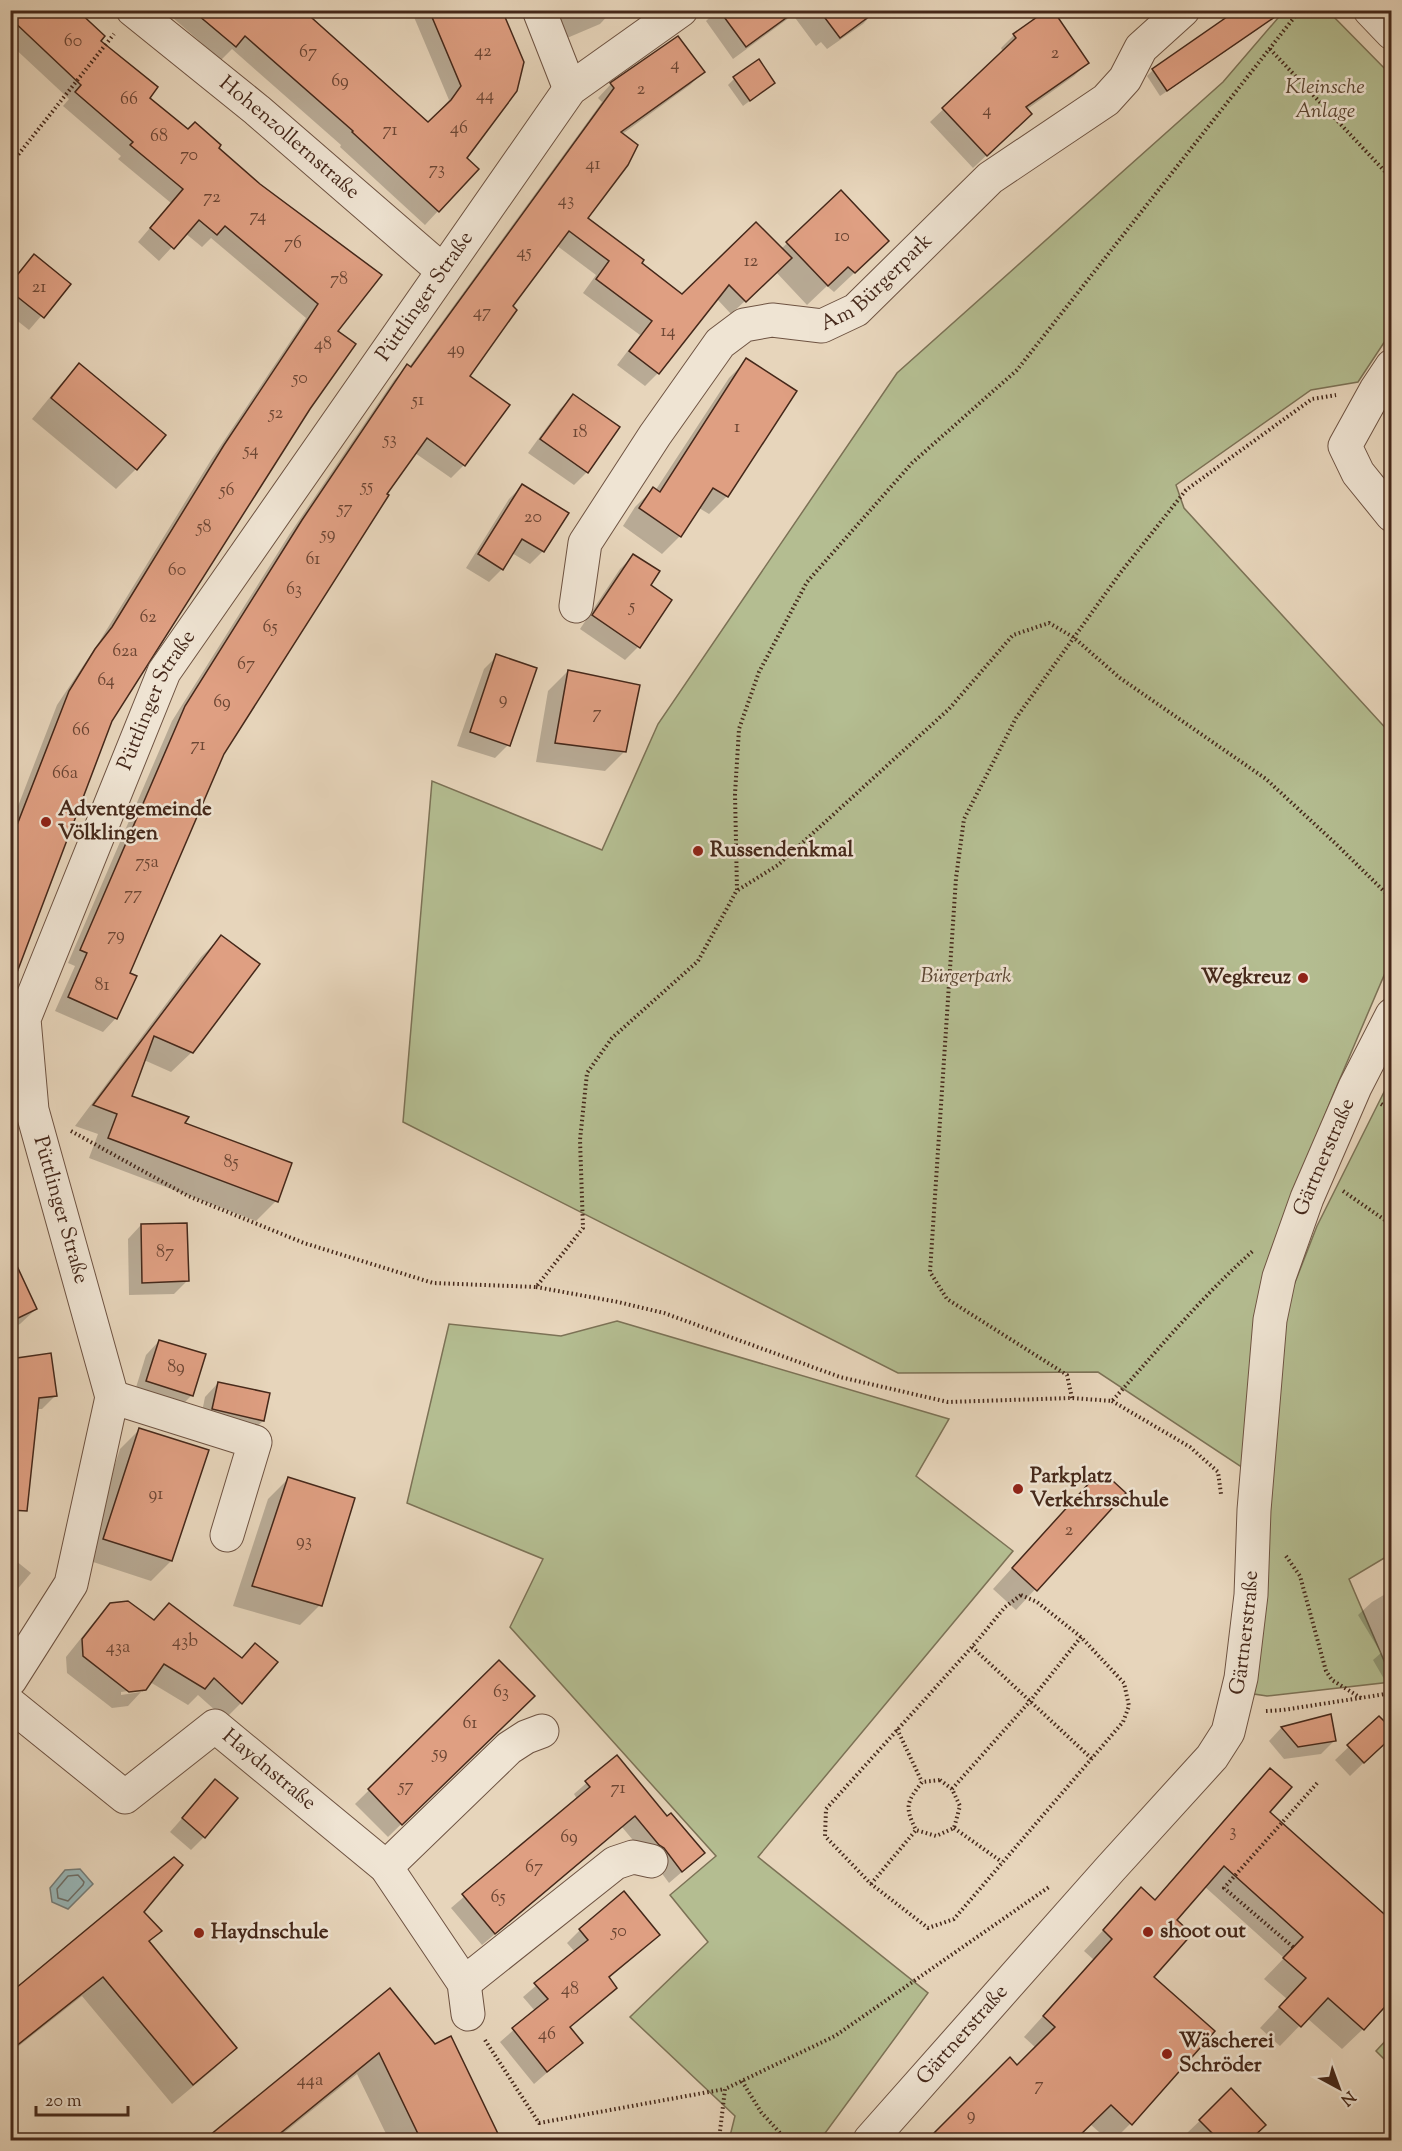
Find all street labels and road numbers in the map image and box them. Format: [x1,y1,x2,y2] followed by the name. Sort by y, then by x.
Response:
[212,70,366,207] street label: Hohenzollernstraße
[369,226,481,368] street label: Püttlinger Straße
[816,227,940,340] street label: Am Bürgerpark
[111,624,204,775] street label: Püttlinger Straße
[1287,1094,1363,1220] street label: Gärtnerstraße
[25,1133,95,1287] street label: Püttlinger Straße
[1222,1570,1267,1698] street label: Gärtnerstraße
[215,1722,322,1818] street label: Haydnstraße
[910,1978,1016,2092] street label: Gärtnerstraße

